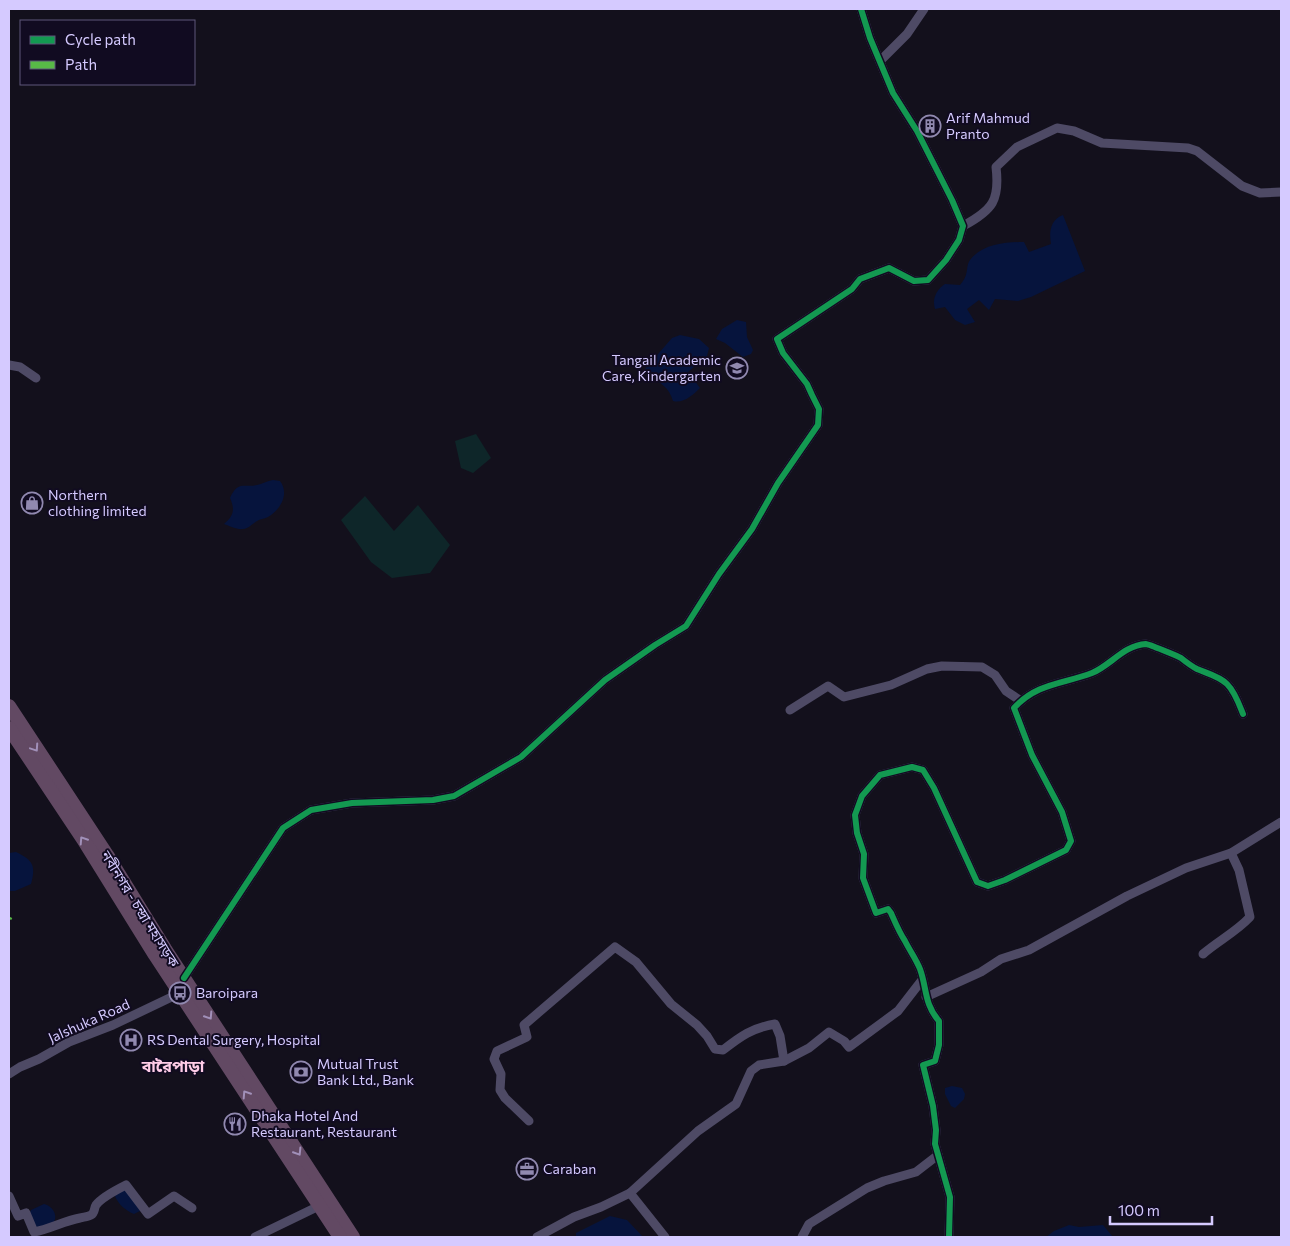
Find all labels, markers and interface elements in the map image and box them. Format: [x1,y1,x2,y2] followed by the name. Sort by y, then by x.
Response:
[20,20,195,85] legend
[65,30,136,48] text: Cycle path
[65,55,97,73] text: Path
[946,109,1030,142] place label: Arif Mahmud Pranto
[918,114,942,138] building icon: Arif Mahmud Pranto
[602,351,721,384] place label: Tangail Academic Care, Kindergarten
[725,356,749,380] school or university icon: Tangail Academic Care, Kindergarten
[48,486,146,519] place label: Northern clothing limited
[20,491,44,515] shop icon: Northern clothing limited
[29,742,38,751] one-way arrow
[80,836,89,845] one-way arrow
[97,847,183,970] street label: নবীনগর - চন্দ্রা মহাসড়ক
[168,981,192,1005] bus stop icon: Baroipara
[196,984,258,1001] place label: Baroipara
[45,995,132,1046] street label: Jalshuka Road
[203,1010,212,1020] one-way arrow
[119,1028,143,1052] hospital icon: RS Dental Surgery, Hospital
[147,1031,320,1048] place label: RS Dental Surgery, Hospital
[317,1055,415,1088] place label: Mutual Trust Bank Ltd., Bank
[141,1056,205,1075] district label: বারৈপাড়া
[289,1060,313,1084] bank icon: Mutual Trust Bank Ltd., Bank
[243,1091,252,1100] one-way arrow
[251,1107,397,1140] place label: Dhaka Hotel And Restaurant, Restaurant
[223,1112,247,1136] restaurant icon: Dhaka Hotel And Restaurant, Restaurant
[292,1146,301,1156] one-way arrow
[515,1157,539,1181] office icon: Caraban
[543,1160,596,1177] place label: Caraban
[1110,1194,1212,1226] scale bar
[1118,1201,1160,1219] text: 100 m

